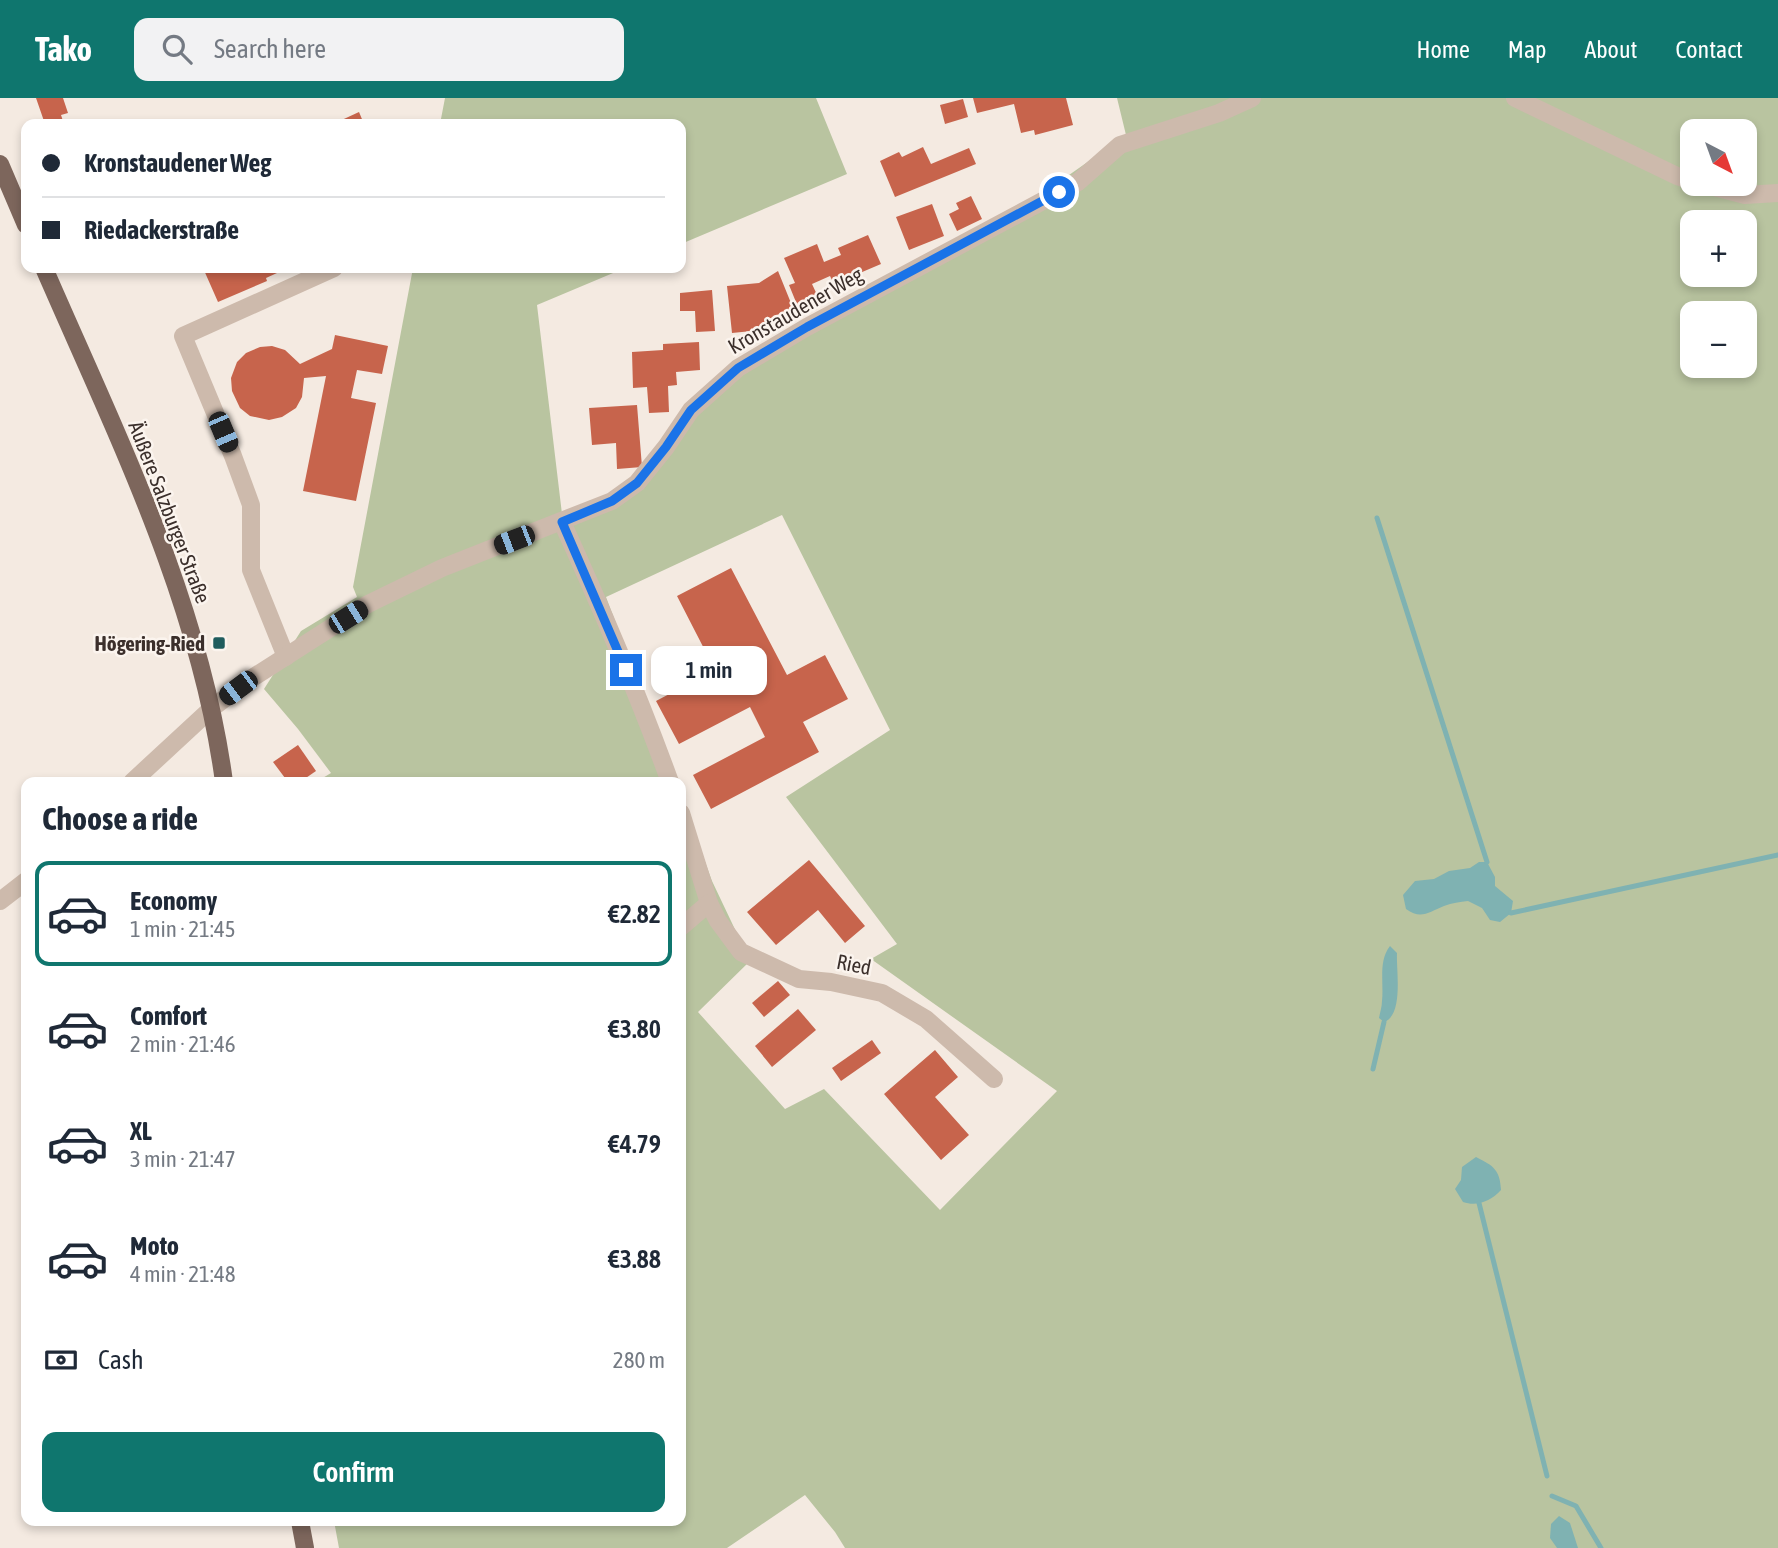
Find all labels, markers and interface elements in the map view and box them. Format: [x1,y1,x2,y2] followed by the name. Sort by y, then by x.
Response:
[134,18,624,81] search box
[35,30,92,68] text: Tako
[158,30,196,68] icon: search
[214,34,326,64] text: Search here
[1416,36,1470,63] text: Home
[1508,36,1546,63] text: Map
[1584,36,1637,63] text: About
[1675,36,1743,63] text: Contact
[1680,119,1757,196] north arrow
[1680,119,1757,378] map controls
[84,148,271,178] text: Kronstaudener Weg
[1043,176,1075,208] route start
[1680,210,1757,287] button: +
[84,215,239,245] text: Riedackerstraße
[723,262,867,358] street label: Kronstaudener Weg
[1680,301,1757,378] button: −
[206,409,241,455] car
[124,418,216,606] street label: Äußere Salzburger Straße
[491,523,538,557] car
[325,597,372,637] car
[95,631,205,655] place label: Högering-Ried
[211,635,227,651] marker: Högering-Ried
[650,646,766,694] callout: 1 min
[610,654,642,686] route end
[686,657,732,683] text: 1 min
[215,667,262,709] car
[42,800,198,837] text: Choose a ride
[46,882,109,945] icon: car
[130,886,217,916] text: Economy
[608,899,661,929] text: €2.82
[130,916,236,942] text: 1 min · 21:45
[835,949,873,979] street label: Ried
[46,997,109,1060] icon: car
[130,1001,207,1031] text: Comfort
[608,1014,661,1044] text: €3.80
[130,1031,236,1057] text: 2 min · 21:46
[46,1112,109,1175] icon: car
[130,1116,152,1146] text: XL
[608,1129,661,1159] text: €4.79
[130,1146,236,1172] text: 3 min · 21:47
[46,1227,109,1290] icon: car
[130,1231,179,1261] text: Moto
[608,1244,661,1274] text: €3.88
[130,1261,236,1287] text: 4 min · 21:48
[42,1341,80,1379] icon: cash
[98,1345,144,1375] text: Cash
[613,1347,665,1373] text: 280 m
[42,1432,665,1512] button: Confirm

